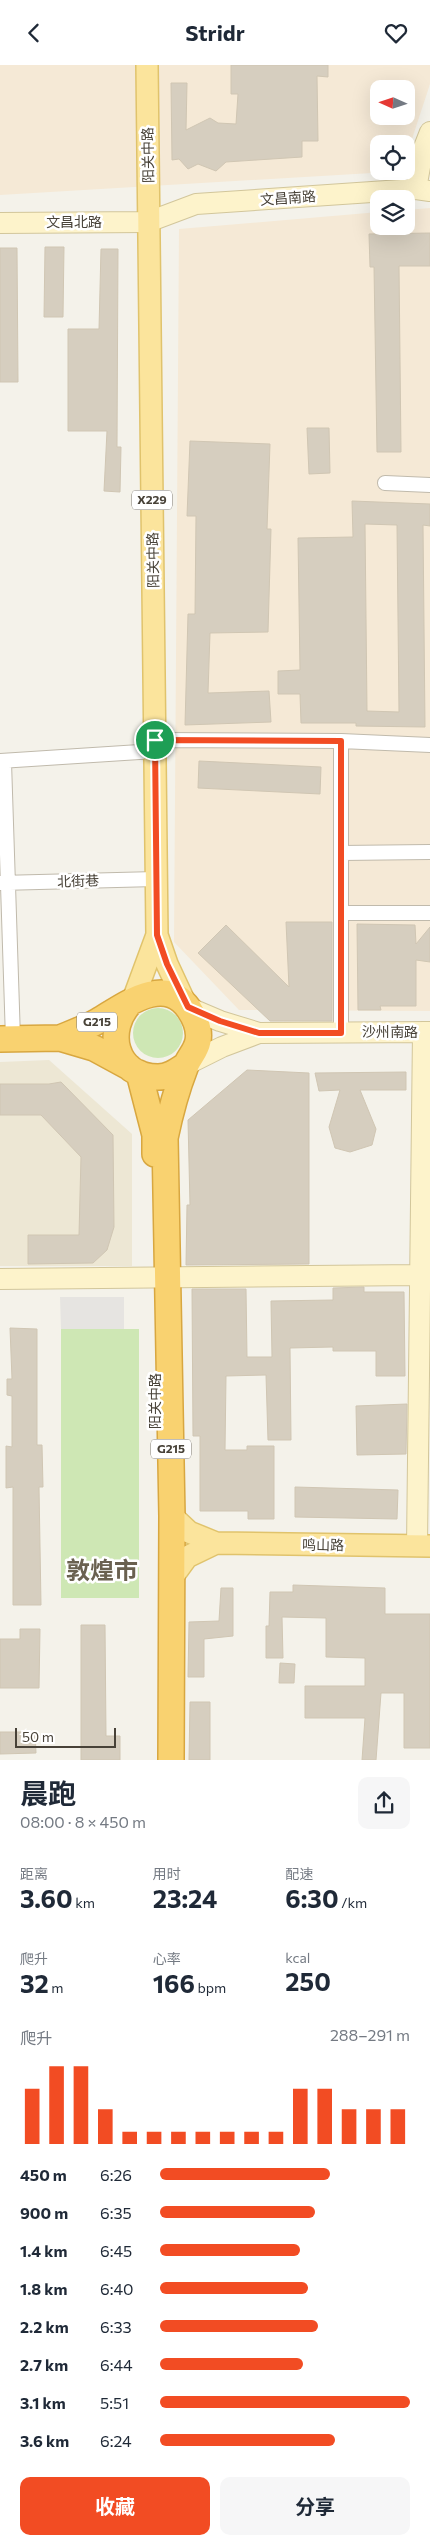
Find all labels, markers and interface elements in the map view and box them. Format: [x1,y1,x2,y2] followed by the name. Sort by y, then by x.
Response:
[20,19,48,47] icon: back
[185,19,245,46] text: Stridr
[382,19,410,47] icon: heart
[370,80,415,125] north arrow
[370,80,415,235] map controls
[139,127,156,183] street label: 阳关中路
[370,135,415,180] button: locate
[259,187,316,208] street label: 文昌南路
[370,190,415,235] button: layers
[46,213,102,230] street label: 文昌北路
[132,491,172,509] road number: X229
[144,532,161,588] street label: 阳关中路
[134,719,176,761] pin
[141,726,169,754] icon: arrive
[57,871,99,890] street label: 北街巷
[77,1013,117,1031] road number: G215
[362,1023,418,1040] street label: 沙州南路
[146,1373,163,1429] street label: 阳关中路
[151,1440,191,1459] road number: G215
[302,1536,344,1553] street label: 鸣山路
[66,1555,138,1584] district label: 敦煌市
[15,1725,116,1748] scale bar
[22,1728,54,1745] text: 50 m
[20,1776,76,1810] text: 晨跑
[358,1777,410,1829] button: share
[20,1812,146,1831] text: 08:00 · 8 × 450 m
[20,1865,48,1882] text: 距离
[153,1865,181,1882] text: 用时
[285,1865,313,1882] text: 配速
[20,1883,73,1913] text: 3.60
[153,1883,217,1913] text: 23:24
[285,1883,339,1913] text: 6:30
[73,1894,95,1911] text: km
[339,1894,367,1911] text: /km
[285,1949,310,1966] text: kcal
[20,1950,48,1967] text: 爬升
[153,1950,181,1967] text: 心率
[285,1966,331,1996] text: 250
[20,1968,49,1998] text: 32
[153,1968,195,1998] text: 166
[49,1979,64,1996] text: m
[195,1979,226,1996] text: bpm
[330,2025,410,2044] text: 288–291 m
[20,2028,52,2047] text: 爬升
[20,2165,67,2184] text: 450 m
[100,2165,132,2184] text: 6:26
[20,2203,68,2222] text: 900 m
[100,2203,132,2222] text: 6:35
[20,2241,67,2260] text: 1.4 km
[100,2241,132,2260] text: 6:45
[20,2279,67,2298] text: 1.8 km
[100,2279,134,2298] text: 6:40
[20,2317,69,2336] text: 2.2 km
[100,2317,132,2336] text: 6:33
[20,2355,68,2374] text: 2.7 km
[100,2355,133,2374] text: 6:44
[20,2393,66,2412] text: 3.1 km
[100,2393,129,2412] text: 5:51
[20,2431,69,2450] text: 3.6 km
[100,2431,132,2450] text: 6:24
[20,2477,210,2535] button: 收藏
[220,2477,410,2535] button: 分享

